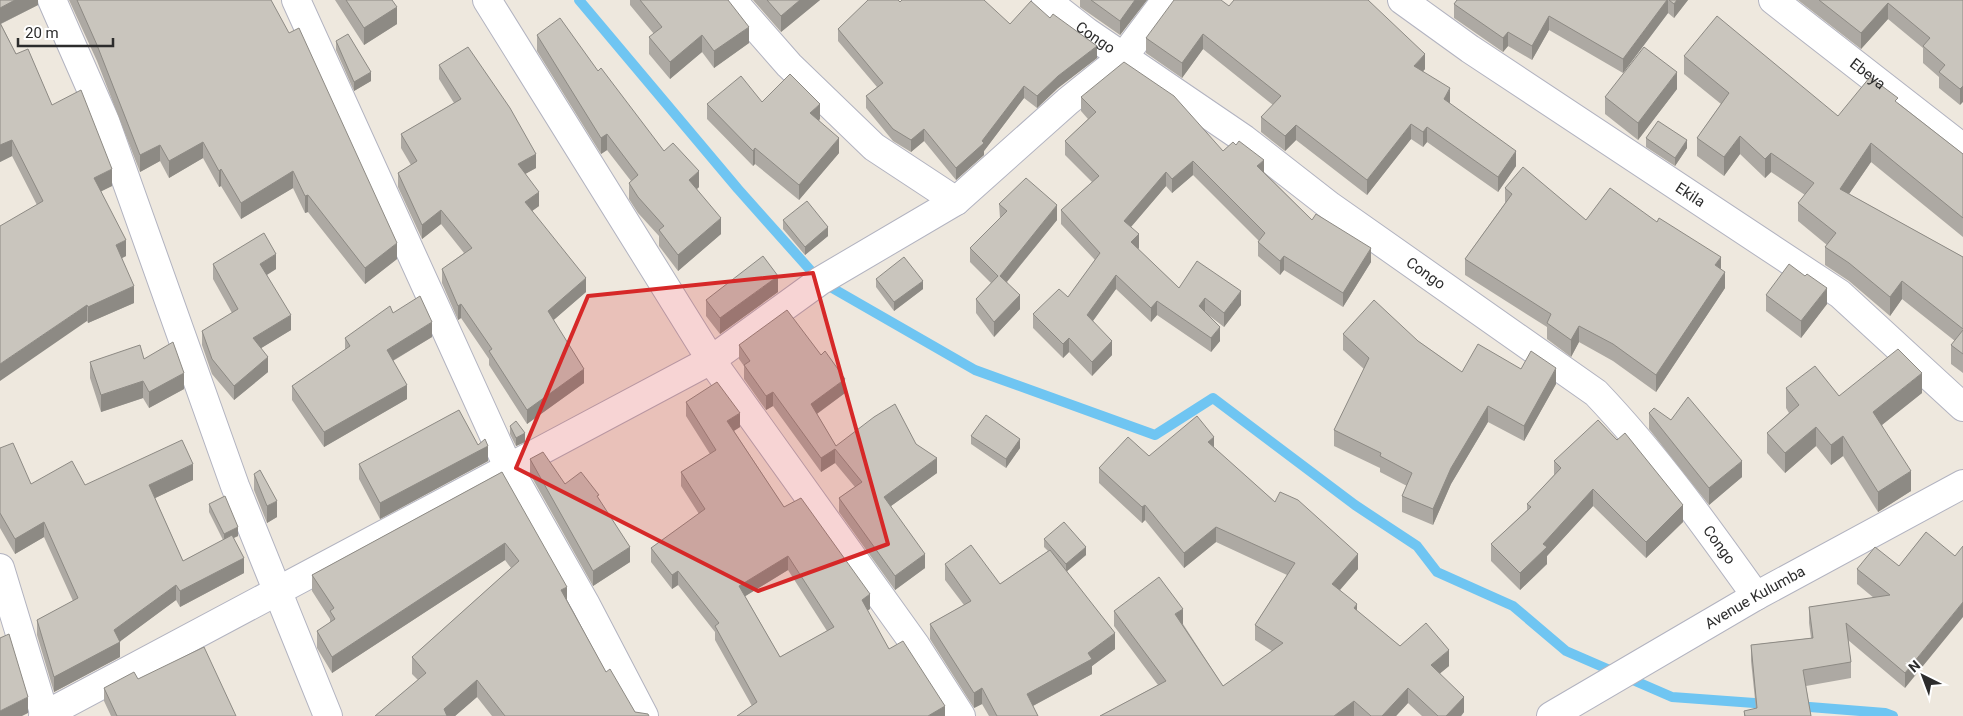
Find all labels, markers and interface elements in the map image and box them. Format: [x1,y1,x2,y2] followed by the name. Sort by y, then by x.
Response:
[18,15,112,47] scale bar
[1072,18,1118,57] street label: Congo
[25,24,59,42] text: 20 m
[1846,54,1889,93] street label: Ebeya
[1672,179,1708,211] street label: Ekila
[1403,253,1449,293] street label: Congo
[1699,522,1739,568] street label: Congo
[1702,562,1808,633] street label: Avenue Kulumba
[1898,651,1948,701] north arrow
[1905,657,1923,676] text: N

